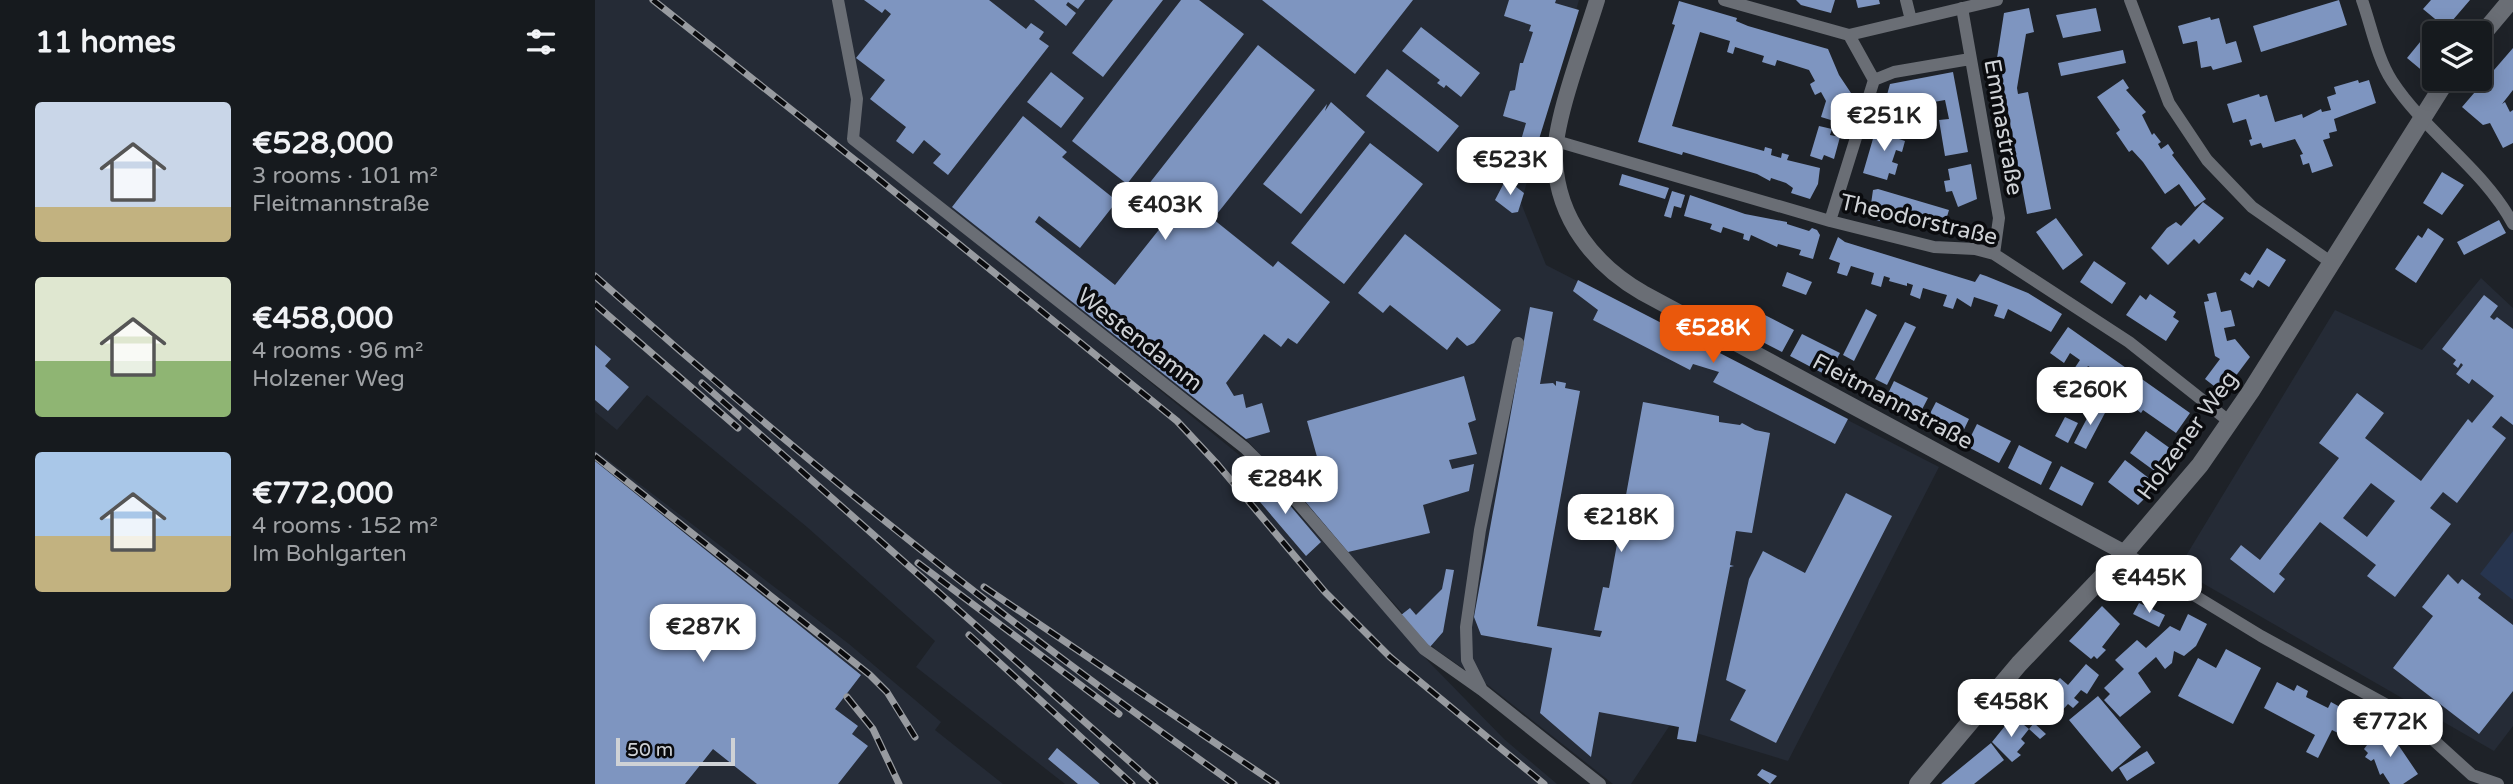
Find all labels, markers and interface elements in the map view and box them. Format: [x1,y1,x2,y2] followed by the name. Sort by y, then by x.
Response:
[2422,21,2492,91] map controls
[2422,21,2492,91] button: layers
[522,23,560,61] icon: filters
[35,24,176,61] text: 11 homes
[1977,57,2029,198] street label: Emmastraße
[1835,94,1933,153] pin: €251K
[1847,102,1921,130] text: €251K
[252,125,393,162] text: €528,000
[91,130,175,214] icon: home
[1461,138,1559,197] pin: €523K
[1473,146,1547,174] text: €523K
[252,162,438,190] text: 3 rooms · 101 m²
[1116,182,1214,242] pin: €403K
[1837,188,2000,252] street label: Theodorstraße
[252,190,430,218] text: Fleitmannstraße
[1128,191,1202,219] text: €403K
[1071,282,1208,397] street label: Westendamm
[252,300,393,337] text: €458,000
[91,305,175,389] icon: home
[1664,306,1762,365] pin: €528K
[1676,314,1750,342] text: €528K
[252,337,423,365] text: 4 rooms · 96 m²
[1808,348,1978,456] street label: Fleitmannstraße
[252,365,405,393] text: Holzener Weg
[2132,366,2244,506] street label: Holzener Weg
[2041,368,2139,427] pin: €260K
[2053,376,2127,404] text: €260K
[1236,456,1334,516] pin: €284K
[1248,465,1322,493] text: €284K
[252,475,393,512] text: €772,000
[91,480,175,564] icon: home
[1572,494,1670,554] pin: €218K
[1584,503,1658,531] text: €218K
[252,512,438,540] text: 4 rooms · 152 m²
[252,540,407,568] text: Im Bohlgarten
[2100,556,2198,615] pin: €445K
[2112,564,2186,592] text: €445K
[654,604,752,664] pin: €287K
[666,613,740,641] text: €287K
[1962,680,2060,739] pin: €458K
[1974,688,2048,716] text: €458K
[2341,700,2439,759] pin: €772K
[2353,708,2427,736] text: €772K
[616,735,735,767] scale bar
[627,739,673,761] text: 50 m

